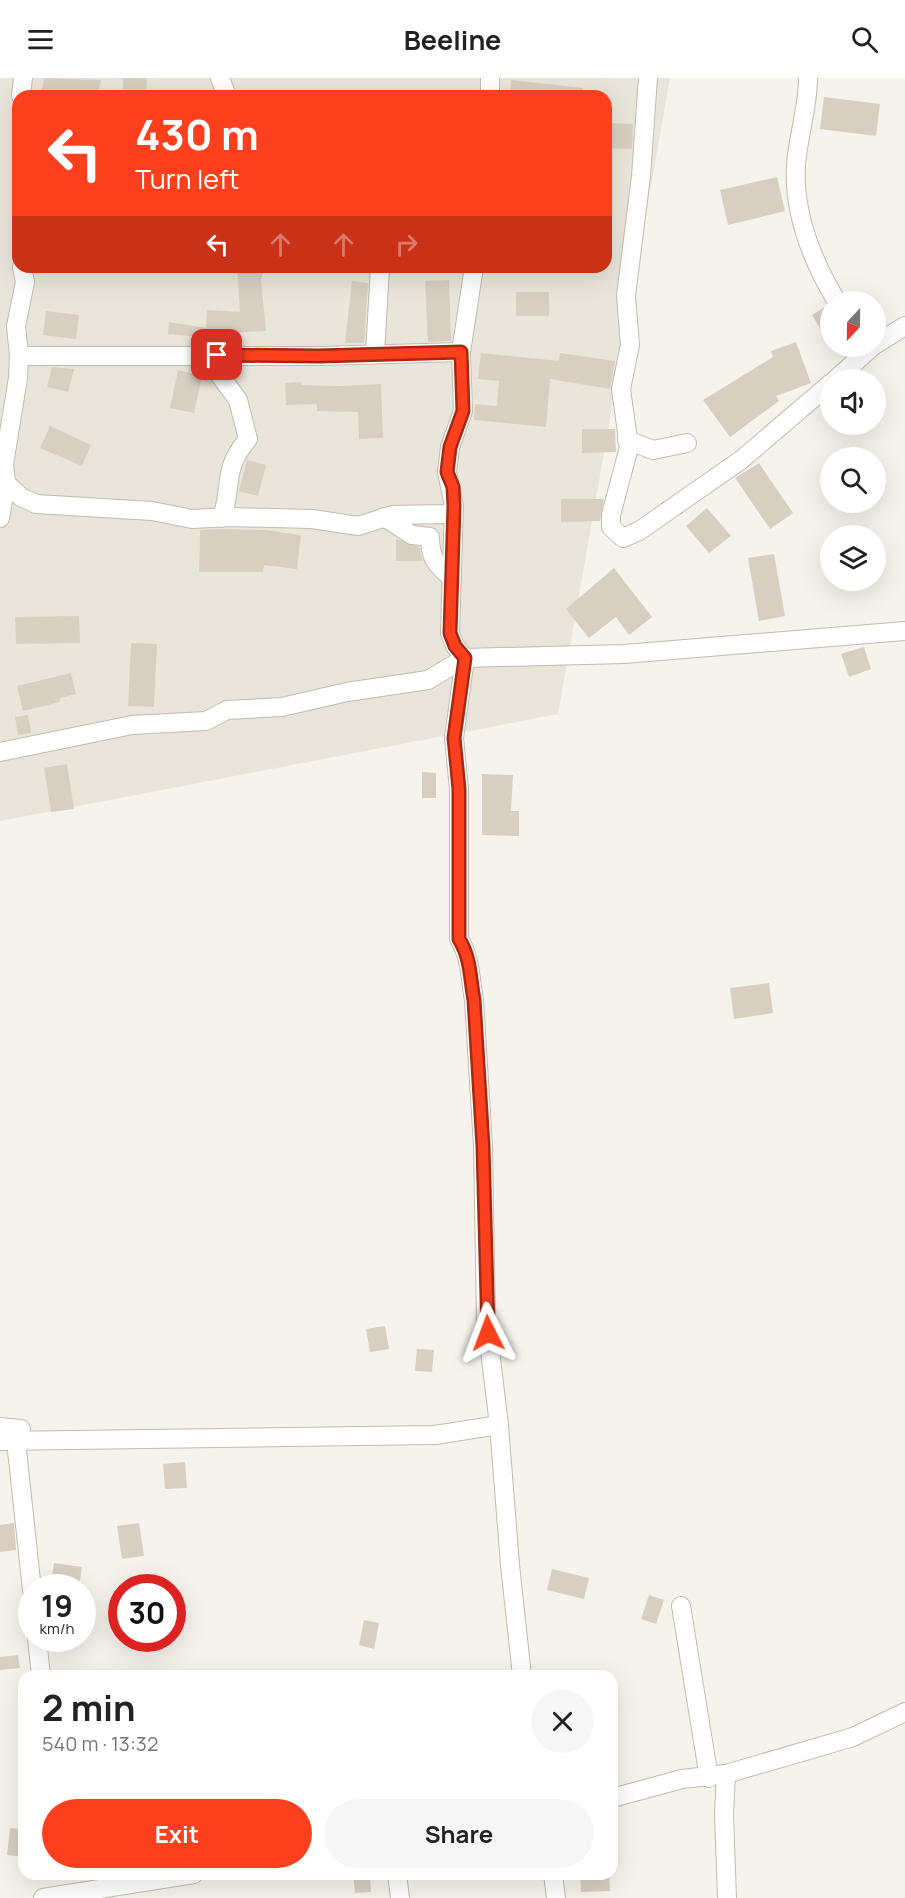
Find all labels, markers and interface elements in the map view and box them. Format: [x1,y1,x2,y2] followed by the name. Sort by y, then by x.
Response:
[404,21,501,58] text: Beeline
[24,23,57,56] icon: menu
[848,23,881,56] icon: search
[135,105,259,163] text: 430 m
[36,114,114,192] icon: left
[135,160,239,197] text: Turn left
[201,228,234,261] icon: left
[264,228,297,261] icon: ahead
[327,228,360,261] icon: ahead
[390,228,423,261] icon: right
[820,291,886,357] north arrow
[820,291,886,591] map controls
[191,329,242,380] pin
[200,338,233,371] icon: arrive
[820,369,886,435] button: sound
[820,447,886,513] button: search
[820,525,886,591] button: layers
[456,1301,520,1365] position arrow
[108,1574,186,1652] speed limit sign: 30
[41,1585,73,1626] text: 19
[40,1618,74,1639] text: km/h
[42,1683,136,1732] text: 2 min
[531,1690,594,1753] button: close
[42,1730,158,1757] text: 540 m · 13:32
[42,1799,312,1868] button: Exit
[324,1799,594,1868] button: Share

